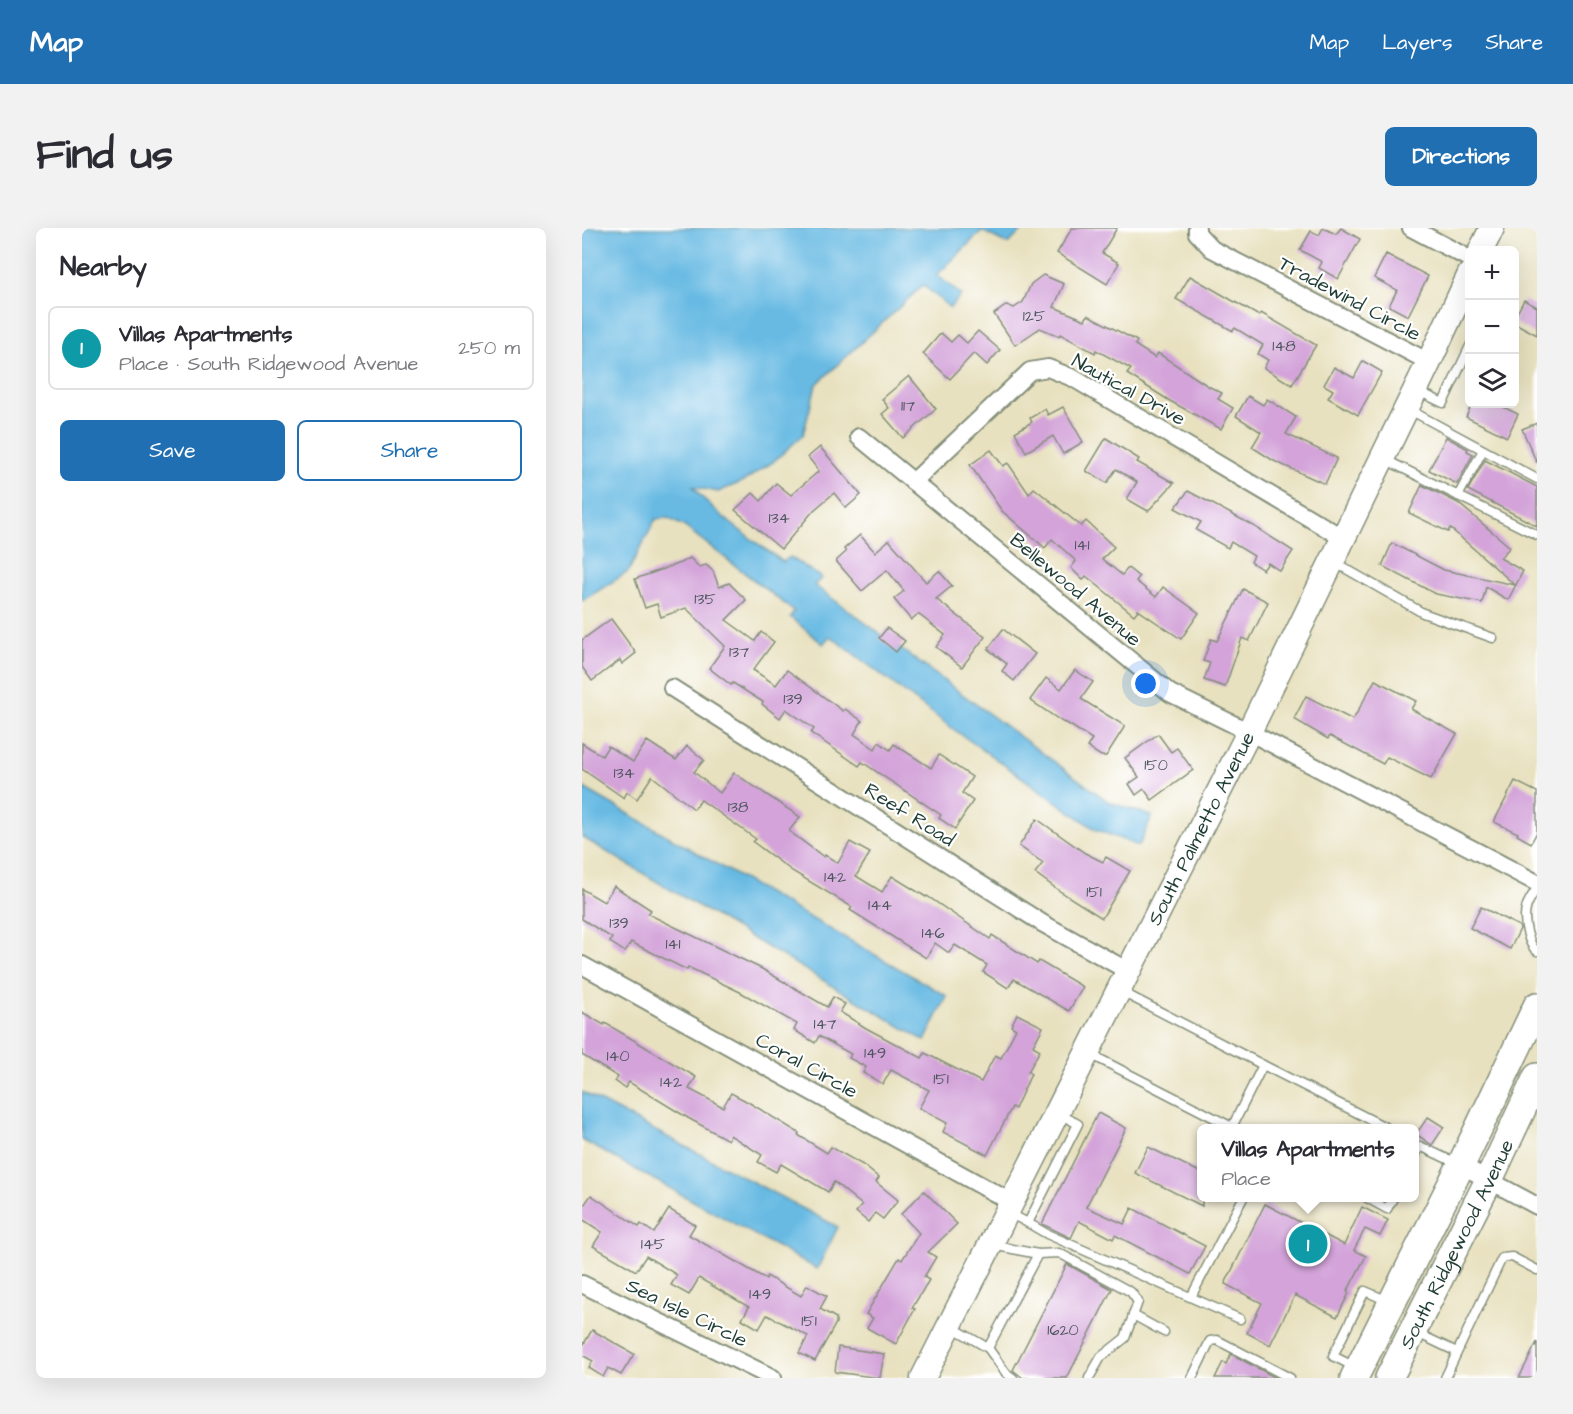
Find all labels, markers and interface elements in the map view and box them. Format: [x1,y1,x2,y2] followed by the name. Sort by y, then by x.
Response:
[30,23,83,62] text: Map
[1309,28,1349,57] text: Map
[1382,28,1452,57] text: Layers
[1485,28,1543,57] text: Share
[36,127,173,185] text: Find us
[1385,127,1537,186] button: Directions
[1465,246,1519,408] map controls
[1465,246,1519,300] button: +
[60,249,147,285] text: Nearby
[1274,250,1426,348] street label: Tradewind Circle
[1465,300,1519,354] button: −
[1023,305,1046,327] house number: 125
[119,319,293,350] text: Villas Apartments
[80,334,83,362] text: 1
[458,334,520,362] text: 250 m
[1272,335,1296,357] house number: 148
[1067,347,1191,433] street label: Nautical Drive
[119,350,418,378] text: Place · South Ridgewood Avenue
[1465,354,1519,408] button: layers
[901,395,915,417] house number: 117
[60,420,285,481] button: Save
[297,420,522,481] button: Share
[768,507,790,529] house number: 134
[1004,526,1147,653] street label: Bellewood Avenue
[1075,534,1089,556] house number: 141
[694,588,716,610] house number: 135
[729,641,749,663] house number: 137
[1131,669,1160,698] your location
[783,688,803,710] house number: 139
[1141,727,1262,930] street label: South Palmetto Avenue
[1144,754,1168,776] house number: 150
[613,762,635,784] house number: 134
[859,776,960,854] street label: Reef Road
[728,796,748,818] house number: 138
[824,866,846,888] house number: 142
[1086,881,1102,903] house number: 151
[868,894,892,916] house number: 144
[609,912,629,934] house number: 139
[922,922,944,944] house number: 146
[666,933,680,955] house number: 141
[814,1013,837,1035] house number: 147
[750,1026,863,1106] street label: Coral Circle
[864,1042,886,1064] house number: 149
[606,1045,630,1067] house number: 140
[933,1068,949,1090] house number: 151
[660,1071,682,1093] house number: 142
[1197,1124,1419,1202] popup
[1221,1134,1395,1165] text: Villas Apartments
[1393,1135,1521,1354] street label: South Ridgewood Avenue
[1221,1165,1271,1193] text: Place
[1288,1222,1328,1266] pin: 1
[641,1233,666,1255] house number: 145
[621,1271,752,1354] street label: Sea Isle Circle
[749,1283,771,1305] house number: 149
[801,1310,817,1332] house number: 151
[1047,1319,1079,1341] house number: 1620

